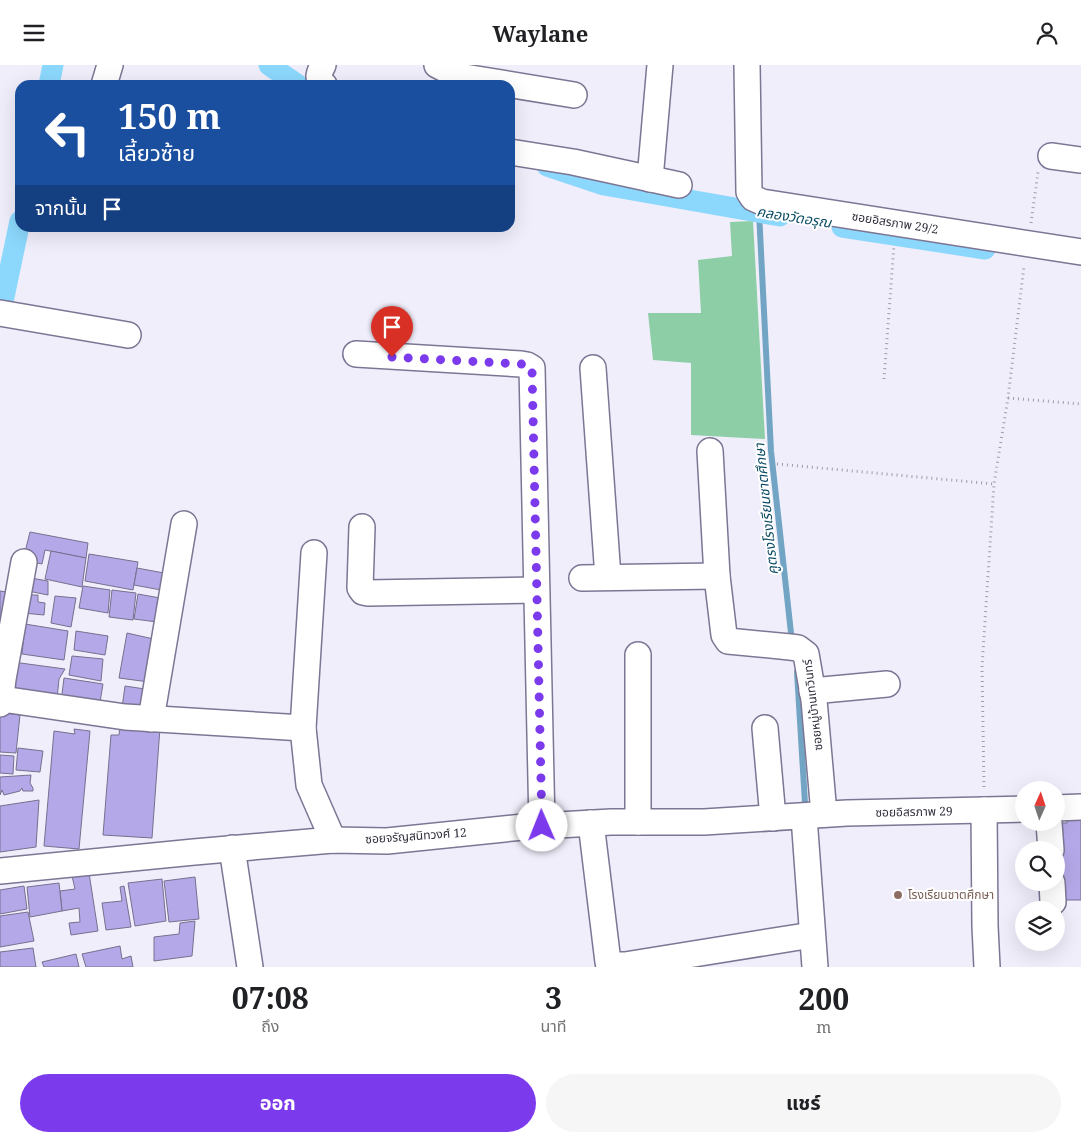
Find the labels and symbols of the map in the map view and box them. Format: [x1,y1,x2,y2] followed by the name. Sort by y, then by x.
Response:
[755,201,834,232] water label: คลองวัดอรุณ
[851,207,940,238] street label: ซอยอิสรภาพ 29/2
[371,306,413,357] pin
[749,441,782,576] water label: คูตรงโรงเรียนชาตศึกษา
[798,658,827,752] street label: ซอยหมู่บ้านเทวินทร์
[1015,781,1065,831] north arrow
[515,799,567,851] position arrow
[875,802,953,821] street label: ซอยอิสรภาพ 29
[365,823,467,848] street label: ซอยจรัญสนิทวงศ์ 12
[908,886,994,903] place label: โรงเรียนชาตศึกษา
[892,889,904,901] marker: โรงเรียนชาตศึกษา

